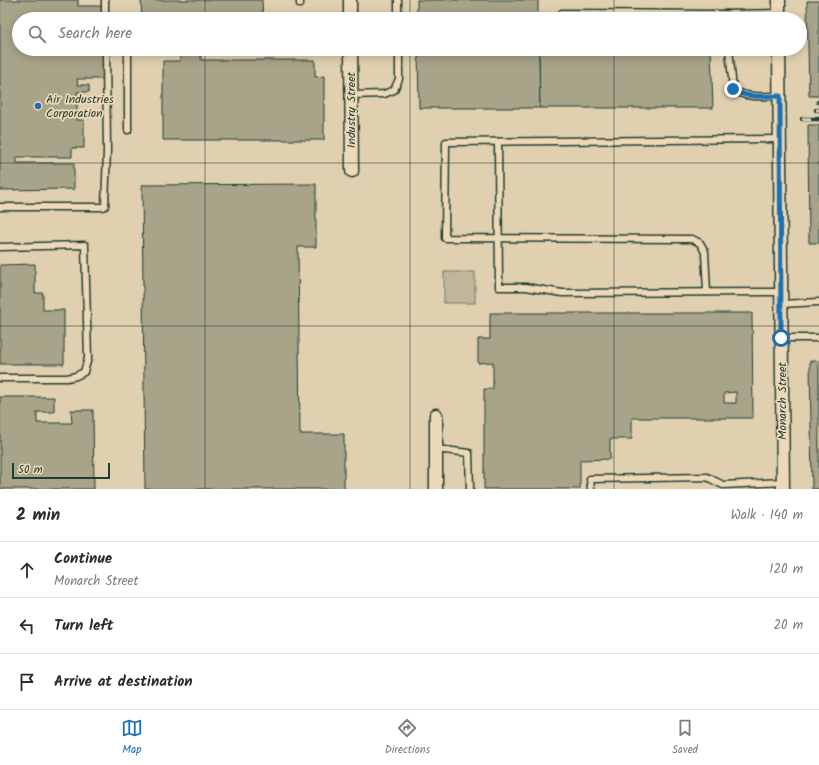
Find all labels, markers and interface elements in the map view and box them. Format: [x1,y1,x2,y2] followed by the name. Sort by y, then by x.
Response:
[12,12,807,56] search box
[58,22,132,46] text: Search here
[26,23,48,45] icon: search
[342,71,361,148] street label: Industry Street
[724,80,742,98] route end
[46,90,114,123] place label: Air Industries Corporation
[33,101,43,111] marker: Air Industries Corporation
[772,329,790,347] route start
[773,362,792,440] street label: Monarch Street
[12,461,110,480] scale bar
[18,461,43,479] text: 50 m
[16,502,60,529] text: 2 min
[731,505,803,526] text: Walk · 140 m
[54,547,112,571] text: Continue
[16,559,38,581] icon: ahead
[769,559,803,580] text: 120 m
[54,571,138,592] text: Monarch Street
[54,614,114,638] text: Turn left
[16,615,38,637] icon: left
[773,615,803,636] text: 20 m
[54,670,193,694] text: Arrive at destination
[16,671,38,693] icon: arrive
[121,717,143,759] tab: Map
[385,717,430,759] tab: Directions
[672,717,698,759] tab: Saved

